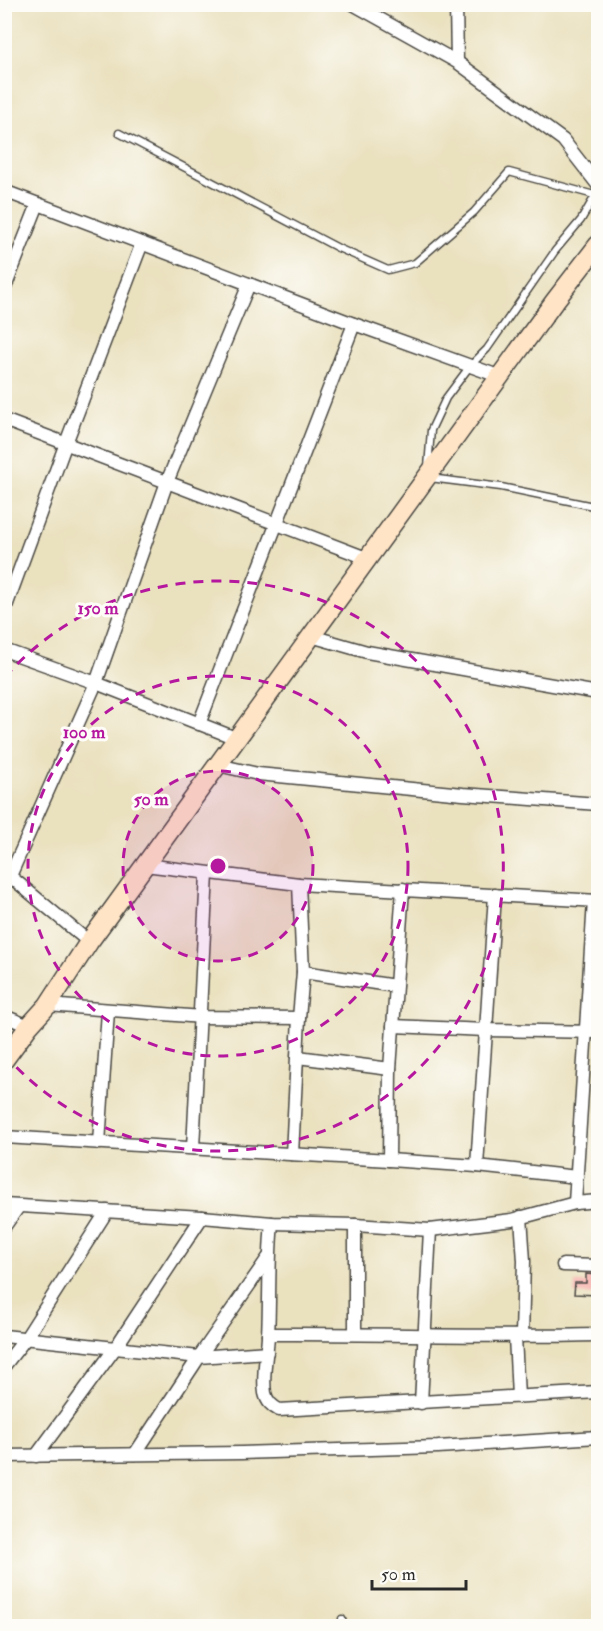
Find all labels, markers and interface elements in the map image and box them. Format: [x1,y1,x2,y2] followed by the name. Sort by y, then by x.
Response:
[77,597,120,620] text: 150 m
[63,721,106,744] text: 100 m
[134,788,169,811] text: 50 m
[208,856,228,876] centre of rings
[372,1553,466,1591] scale bar
[381,1563,416,1586] text: 50 m

